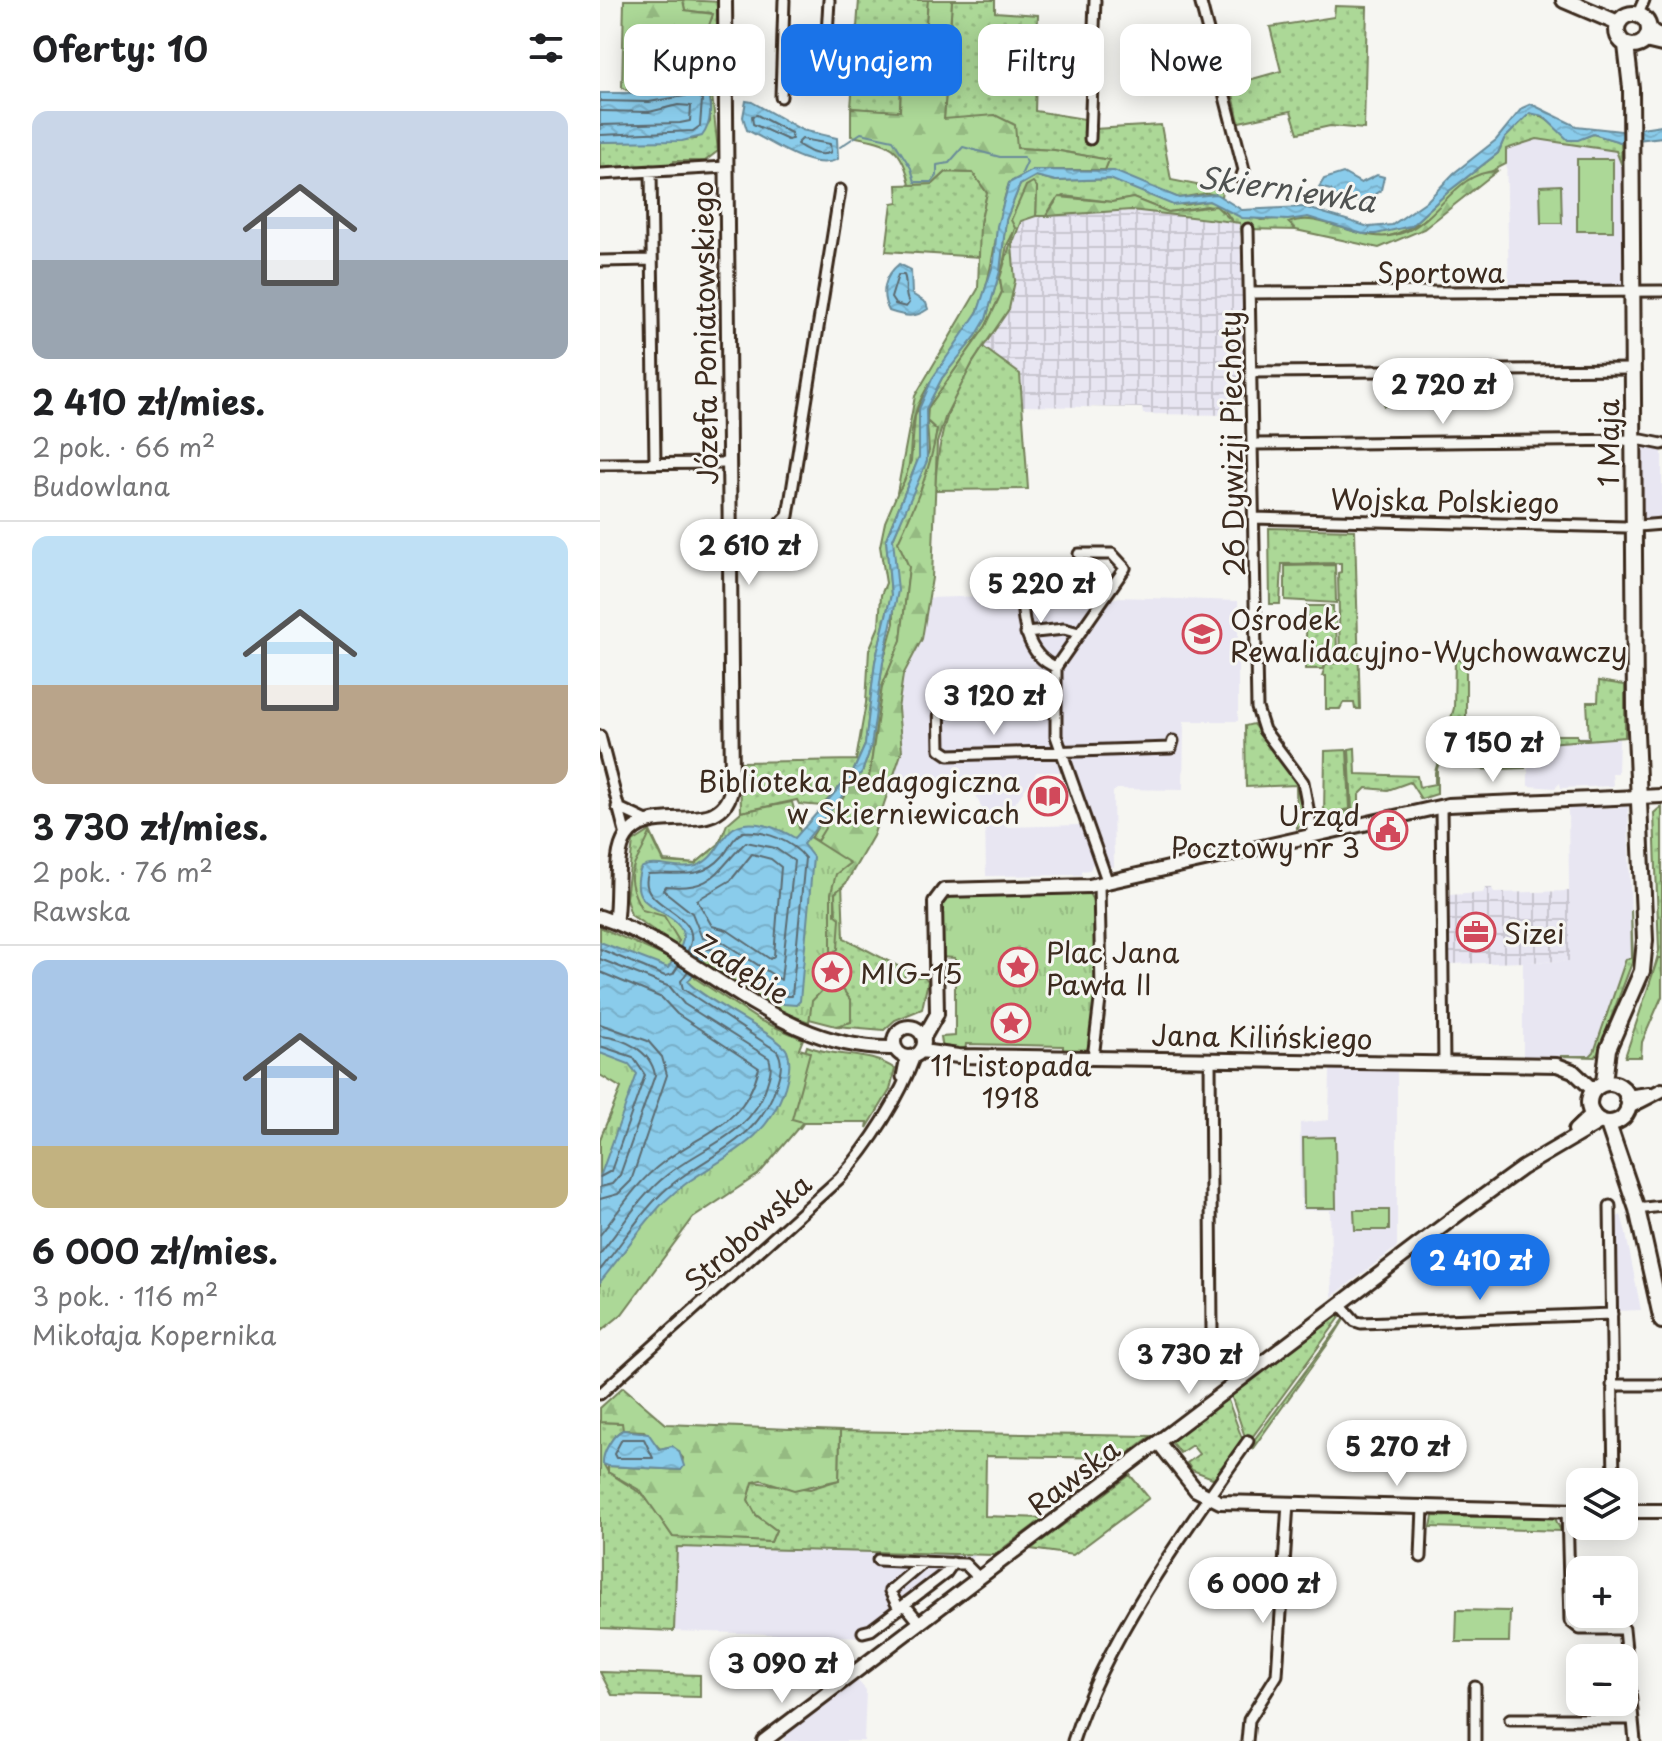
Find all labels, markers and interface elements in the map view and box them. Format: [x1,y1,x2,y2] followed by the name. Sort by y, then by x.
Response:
[32,22,208,74] text: Oferty: 10
[624,24,765,96] chip: Kupno
[781,24,962,96] chip: Wynajem
[978,24,1104,96] chip: Filtry
[1120,24,1251,96] chip: Nowe
[524,26,568,70] icon: filters
[1195,153,1380,223] water label: Skierniewka
[228,163,372,307] icon: home
[680,181,728,485] street label: Józefa Poniatowskiego
[1377,250,1505,293] street label: Sportowa
[1207,311,1255,577] street label: 26 Dywizji Piechoty
[1360,358,1526,426] pin: 2 720 zł
[1390,364,1496,403] text: 2 720 zł
[32,375,265,427] text: 2 410 zł/mies.
[1586,399,1629,487] street label: 1 Maja
[32,427,215,466] text: 2 pok. · 66 m²
[32,466,170,505] text: Budowlana
[1330,477,1560,523] street label: Wojska Polskiego
[666,519,832,587] pin: 2 610 zł
[698,525,800,564] text: 2 610 zł
[958,557,1124,625] pin: 5 220 zł
[988,563,1094,602] text: 5 220 zł
[228,588,372,732] icon: home
[1230,597,1627,672] place label: Ośrodek Rewalidacyjno-Wychowawczy
[1181,613,1223,655] school or university icon: Ośrodek Rewalidacyjno-Wychowawczy
[911,669,1077,737] pin: 3 120 zł
[943,675,1045,714] text: 3 120 zł
[1410,716,1576,784] pin: 7 150 zł
[1444,722,1542,761] text: 7 150 zł
[698,759,1021,834] place label: Biblioteka Pedagogiczna w Skierniewicach
[1027,775,1069,817] library icon: Biblioteka Pedagogiczna w Skierniewicach
[1171,793,1360,868] place label: Urząd Pocztowy nr 3
[32,800,268,852] text: 3 730 zł/mies.
[1367,809,1409,851] public building icon: Urząd Pocztowy nr 3
[32,852,213,891] text: 2 pok. · 76 m²
[32,891,130,930] text: Rawska
[1455,911,1497,953] office icon: Sizei
[1504,911,1565,954] place label: Sizei
[687,922,799,1014] street label: Zadębie
[1046,930,1180,1005] place label: Plac Jana Pawła II
[997,946,1039,988] place icon: Plac Jana Pawła II
[811,951,853,993] place icon: MIG-15
[860,951,963,994] place label: MIG-15
[990,1002,1032,1044] place icon: 11 Listopada 1918
[228,1012,372,1156] icon: home
[1151,1013,1373,1059] street label: Jana Kilińskiego
[930,1043,1092,1118] place label: 11 Listopada 1918
[674,1163,821,1301] street label: Strobowska
[32,1224,278,1276] text: 6 000 zł/mies.
[1397,1234,1563,1302] pin: 2 410 zł
[1429,1240,1531,1279] text: 2 410 zł
[32,1276,219,1315] text: 3 pok. · 116 m²
[32,1315,276,1354] text: Mikołaja Kopernika
[1106,1328,1272,1396] pin: 3 730 zł
[1137,1334,1241,1373] text: 3 730 zł
[1314,1420,1480,1488] pin: 5 270 zł
[1345,1426,1449,1465] text: 5 270 zł
[1018,1427,1129,1525] street label: Rawska
[1566,1468,1638,1716] map controls
[1566,1468,1638,1540] button: layers
[1566,1556,1638,1628] button: +
[1180,1557,1346,1625] pin: 6 000 zł
[1207,1563,1319,1602] text: 6 000 zł
[699,1637,865,1705] pin: 3 090 zł
[727,1643,837,1682] text: 3 090 zł
[1566,1644,1638,1716] button: −

